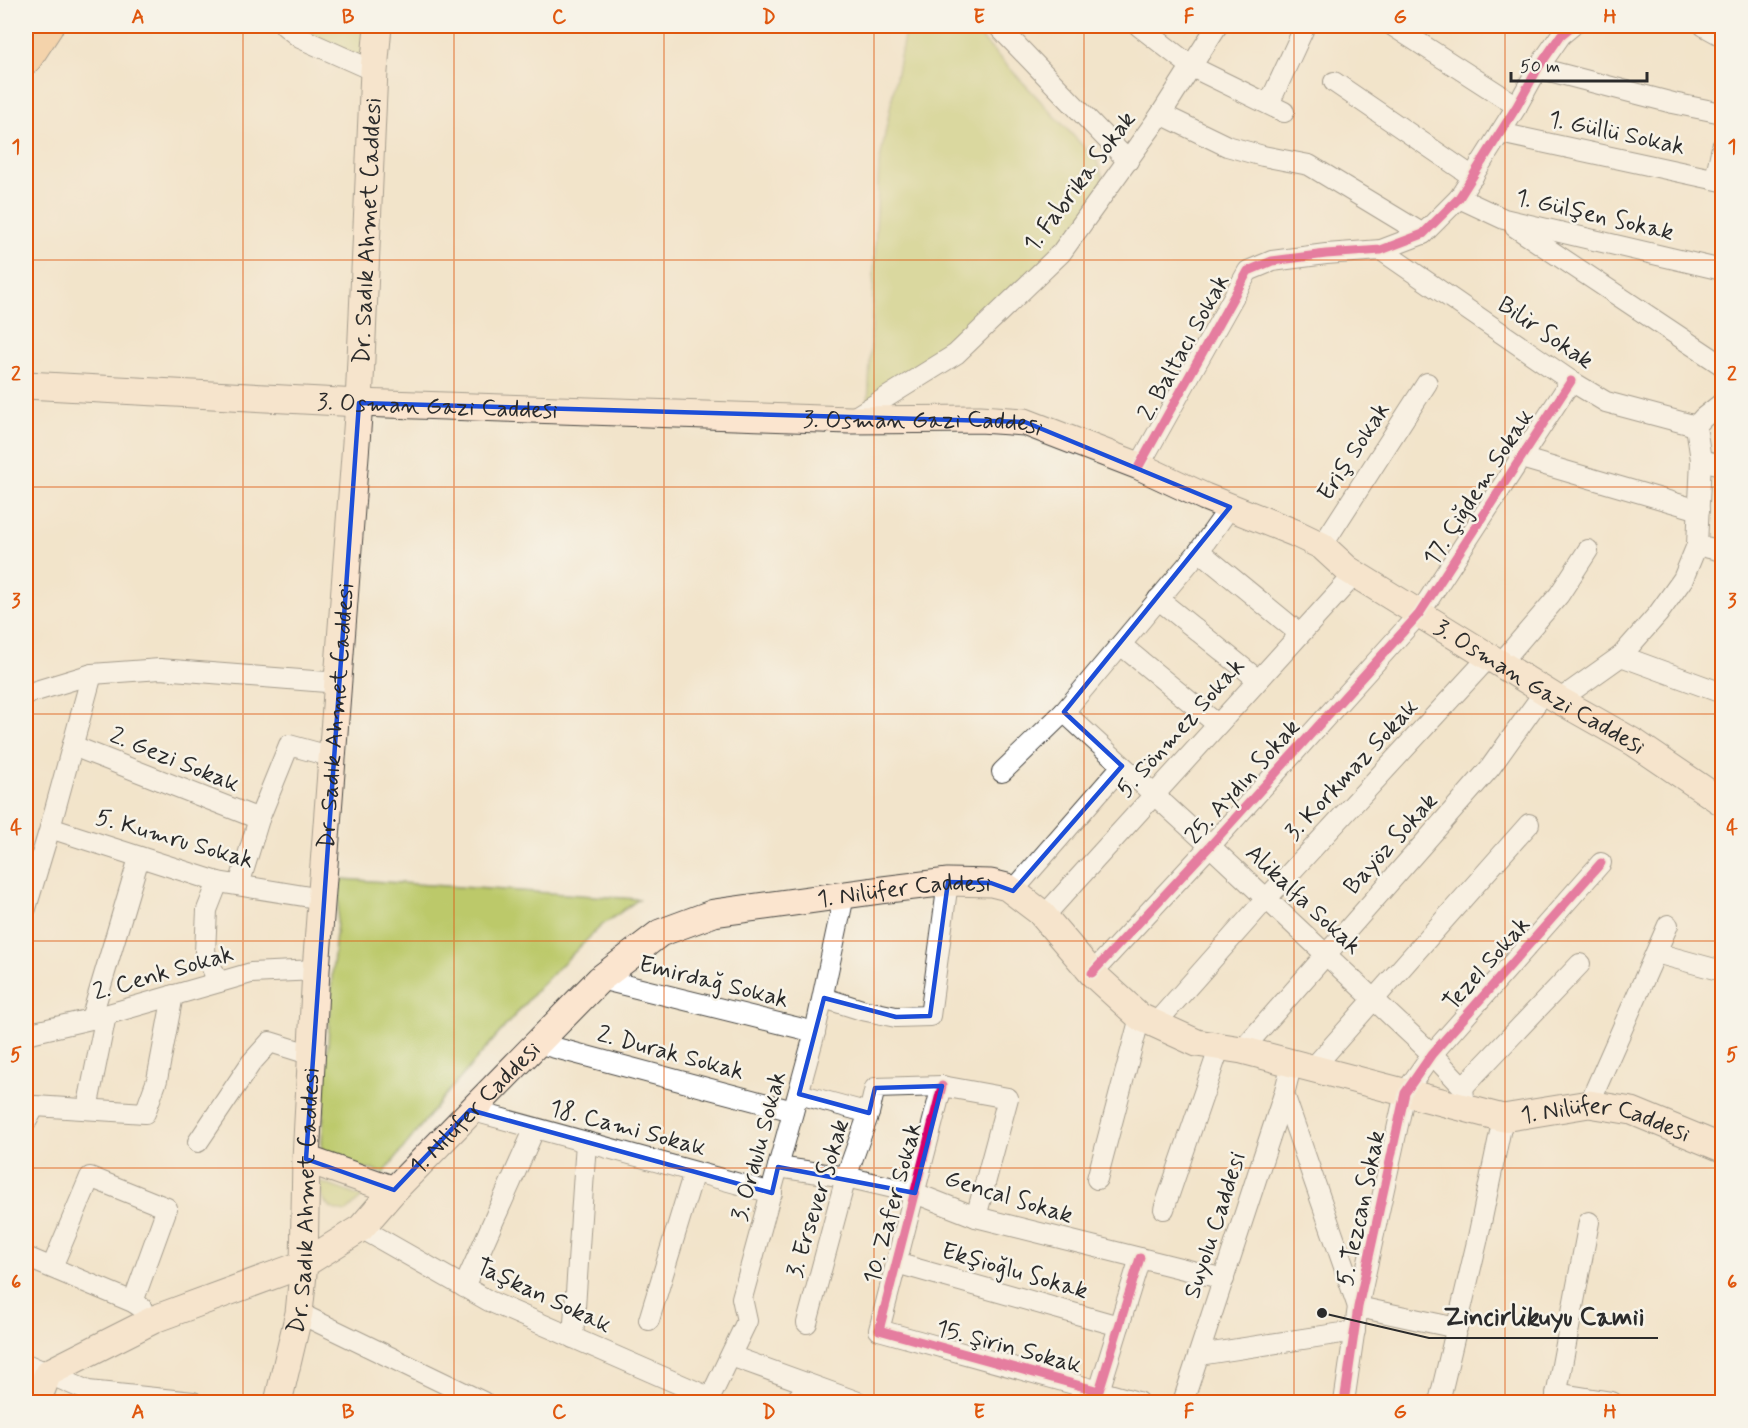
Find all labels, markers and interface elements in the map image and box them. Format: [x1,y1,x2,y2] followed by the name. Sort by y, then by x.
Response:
[131,4,145,31] text: A
[342,4,355,31] text: B
[552,4,567,31] text: C
[762,4,776,31] text: D
[973,4,985,31] text: E
[1184,4,1195,31] text: F
[1393,4,1407,31] text: G
[1603,4,1617,31] text: H
[1511,45,1648,83] scale bar
[1520,55,1560,79] text: 50 m
[347,97,390,365] street label: Dr. Sadık Ahmet Caddesi
[1546,104,1688,163] street label: 1. Güllü Sokak
[1017,105,1143,259] street label: 1. Fabrika Sokak
[12,134,20,161] text: 1
[1728,134,1736,161] text: 1
[1513,182,1677,249] street label: 1. Gülşen Sokak
[1131,269,1237,426] street label: 2. Baltacı Sokak
[1491,290,1599,377] street label: Bilir Sokak
[11,361,21,388] text: 2
[1727,361,1737,388] text: 2
[316,387,558,427] street label: 3. Osman Gazi Caddesi
[1311,397,1398,507] street label: Eriş Sokak
[1417,403,1542,572] street label: 17. Çiğdem Sokak
[802,404,1047,444] street label: 3. Osman Gazi Caddesi
[311,582,362,850] street label: Dr. Sadık Ahmet Caddesi
[11,588,21,615] text: 3
[1727,588,1737,615] text: 3
[1428,613,1651,763] street label: 3. Osman Gazi Caddesi
[1110,652,1252,804] street label: 5. Sönmez Sokak
[1279,693,1426,847] street label: 3. Korkmaz Sokak
[1179,713,1308,851] street label: 25. Aydın Sokak
[105,720,244,800] street label: 2. Gezi Sokak
[1337,787,1445,901] street label: Bayöz Sokak
[92,802,257,877] street label: 5. Kumru Sokak
[10,815,22,842] text: 4
[1726,815,1738,842] text: 4
[1238,838,1368,962] street label: Alikalfa Sokak
[815,868,991,916] street label: 1. Nilüfer Caddesi
[1437,910,1538,1018] street label: Tezel Sokak
[90,939,237,1008] street label: 2. Cenk Sokak
[636,949,792,1016] street label: Emirdağ Sokak
[594,1019,748,1088] street label: 2. Durak Sokak
[404,1035,548,1182] street label: 1. Nilüfer Caddesi
[10,1042,22,1069] text: 5
[1726,1042,1738,1069] text: 5
[281,1067,328,1337] street label: Dr. Sadık Ahmet Caddesi
[725,1068,794,1225] street label: 3. Ordulu Sokak
[1518,1090,1695,1150] street label: 1. Nilüfer Caddesi
[546,1093,709,1164] street label: 18. Cami Sokak
[780,1115,857,1281] street label: 3. Ersever Sokak
[857,1119,930,1287] street label: 10. Zafer Sokak
[1330,1128,1393,1289] street label: 5. Tezcan Sokak
[1177,1148,1254,1303] street label: Suyolu Caddesi
[941,1163,1077,1232] street label: Gencal Sokak
[938,1236,1091,1307] street label: Ekşioğlu Sokak
[471,1251,616,1341] street label: Taşkan Sokak
[11,1269,21,1296] text: 6
[1727,1269,1737,1296] text: 6
[1429,1294,1658,1338] callout: Zincirlikuyu Camii
[1444,1301,1644,1335] text: Zincirlikuyu Camii
[932,1313,1085,1382] street label: 15. Şirin Sokak
[131,1399,145,1426] text: A
[342,1399,355,1426] text: B
[552,1399,567,1426] text: C
[762,1399,776,1426] text: D
[973,1399,985,1426] text: E
[1184,1399,1195,1426] text: F
[1393,1399,1407,1426] text: G
[1603,1399,1617,1426] text: H

